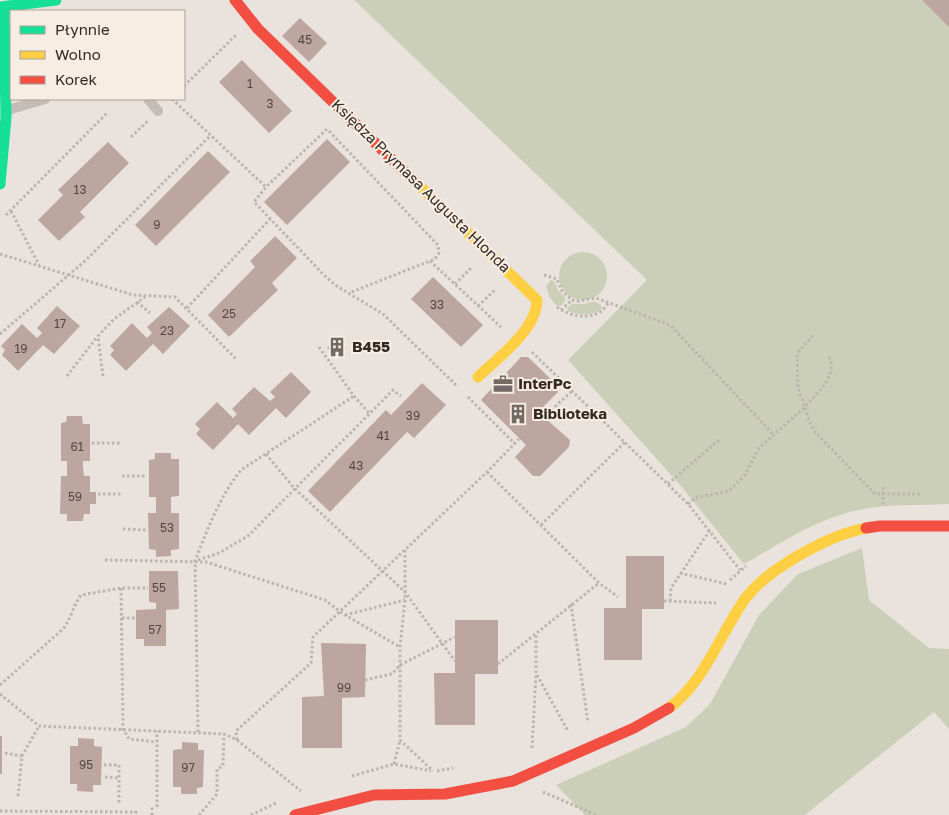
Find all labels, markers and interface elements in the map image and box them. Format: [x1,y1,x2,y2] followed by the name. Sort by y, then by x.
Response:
[10,10,185,100] legend
[55,20,110,38] text: Płynnie
[298,32,312,47] house number: 45
[55,45,101,63] text: Wolno
[55,70,97,88] text: Korek
[247,76,253,91] house number: 1
[329,95,515,276] street label: Księdza Prymasa Augusta Hlonda
[266,96,274,111] house number: 3
[74,182,86,197] house number: 13
[153,217,161,232] house number: 9
[430,297,444,312] house number: 33
[222,306,236,321] house number: 25
[54,316,66,331] house number: 17
[160,323,174,338] house number: 23
[326,336,348,358] building icon: B455
[352,337,390,355] place label: B455
[14,341,28,356] house number: 19
[492,373,514,395] office icon: InterPc
[518,374,572,392] place label: InterPc
[507,403,529,425] building icon: Biblioteka
[533,404,607,422] place label: Biblioteka
[406,408,420,423] house number: 39
[376,428,390,443] house number: 41
[70,439,84,454] house number: 61
[349,458,363,473] house number: 43
[68,489,82,504] house number: 59
[160,520,174,535] house number: 53
[152,580,166,595] house number: 55
[148,622,162,637] house number: 57
[337,680,351,695] house number: 99
[79,757,93,772] house number: 95
[181,760,195,775] house number: 97

